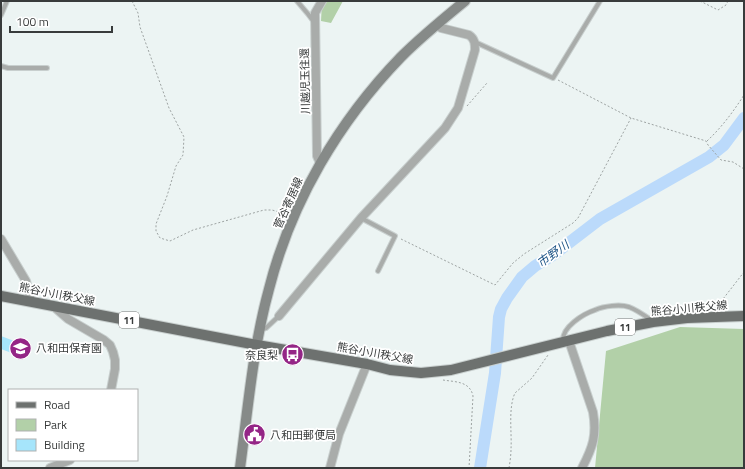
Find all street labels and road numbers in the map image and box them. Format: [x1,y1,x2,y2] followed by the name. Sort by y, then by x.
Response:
[296,48,314,114] street label: 川越児玉往還
[270,175,306,231] street label: 菅谷寄居線
[18,279,96,309] street label: 熊谷小川秩父線
[650,297,728,319] street label: 熊谷小川秩父線
[119,312,139,328] road number: 11
[615,319,635,335] road number: 11
[336,338,414,368] street label: 熊谷小川秩父線

